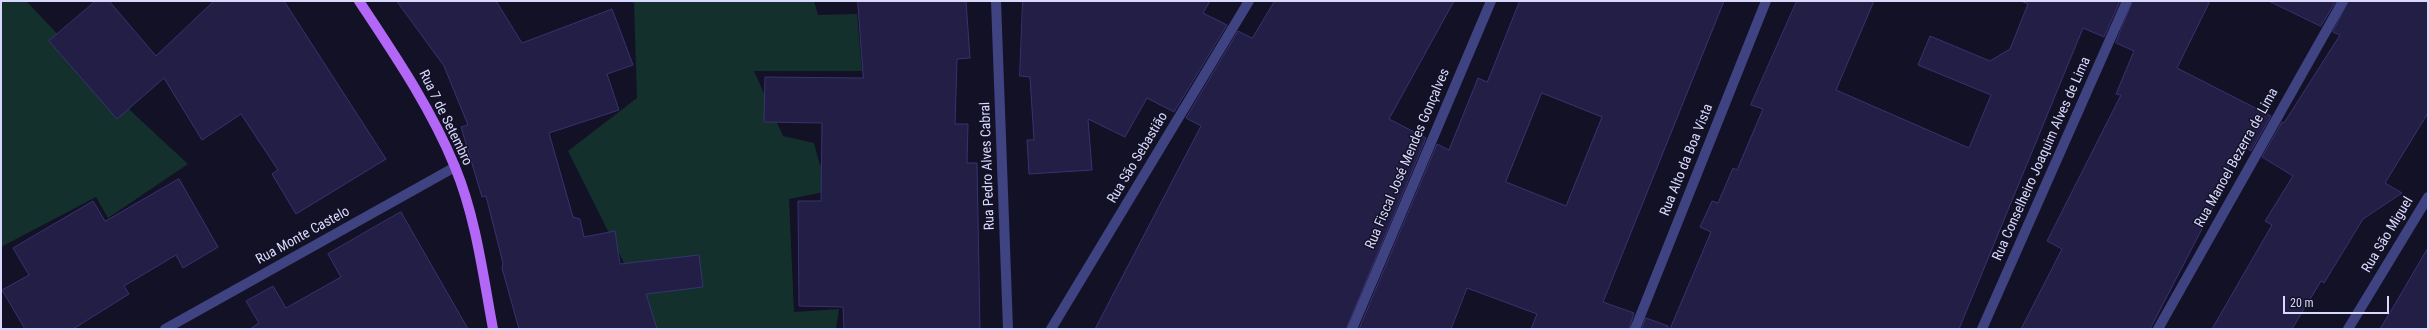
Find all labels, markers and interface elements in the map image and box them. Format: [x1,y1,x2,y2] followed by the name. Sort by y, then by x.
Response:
[1989,54,2095,264] street label: Rua Conselheiro Joaquim Alves de Lima
[1362,66,1454,252] street label: Rua Fiscal José Mendes Gonçalves
[415,68,475,168] street label: Rua 7 de Setembro
[2192,85,2282,231] street label: Rua Manoel Bezerra de Lima
[977,102,999,230] street label: Rua Pedro Alves Cabral
[1657,102,1717,218] street label: Rua Alto da Boa Vista
[1104,109,1172,207] street label: Rua São Sebastião
[2359,194,2417,276] street label: Rua São Miguel
[253,203,353,269] street label: Rua Monte Castelo
[2285,288,2391,314] scale bar
[2290,296,2314,310] text: 20 m

